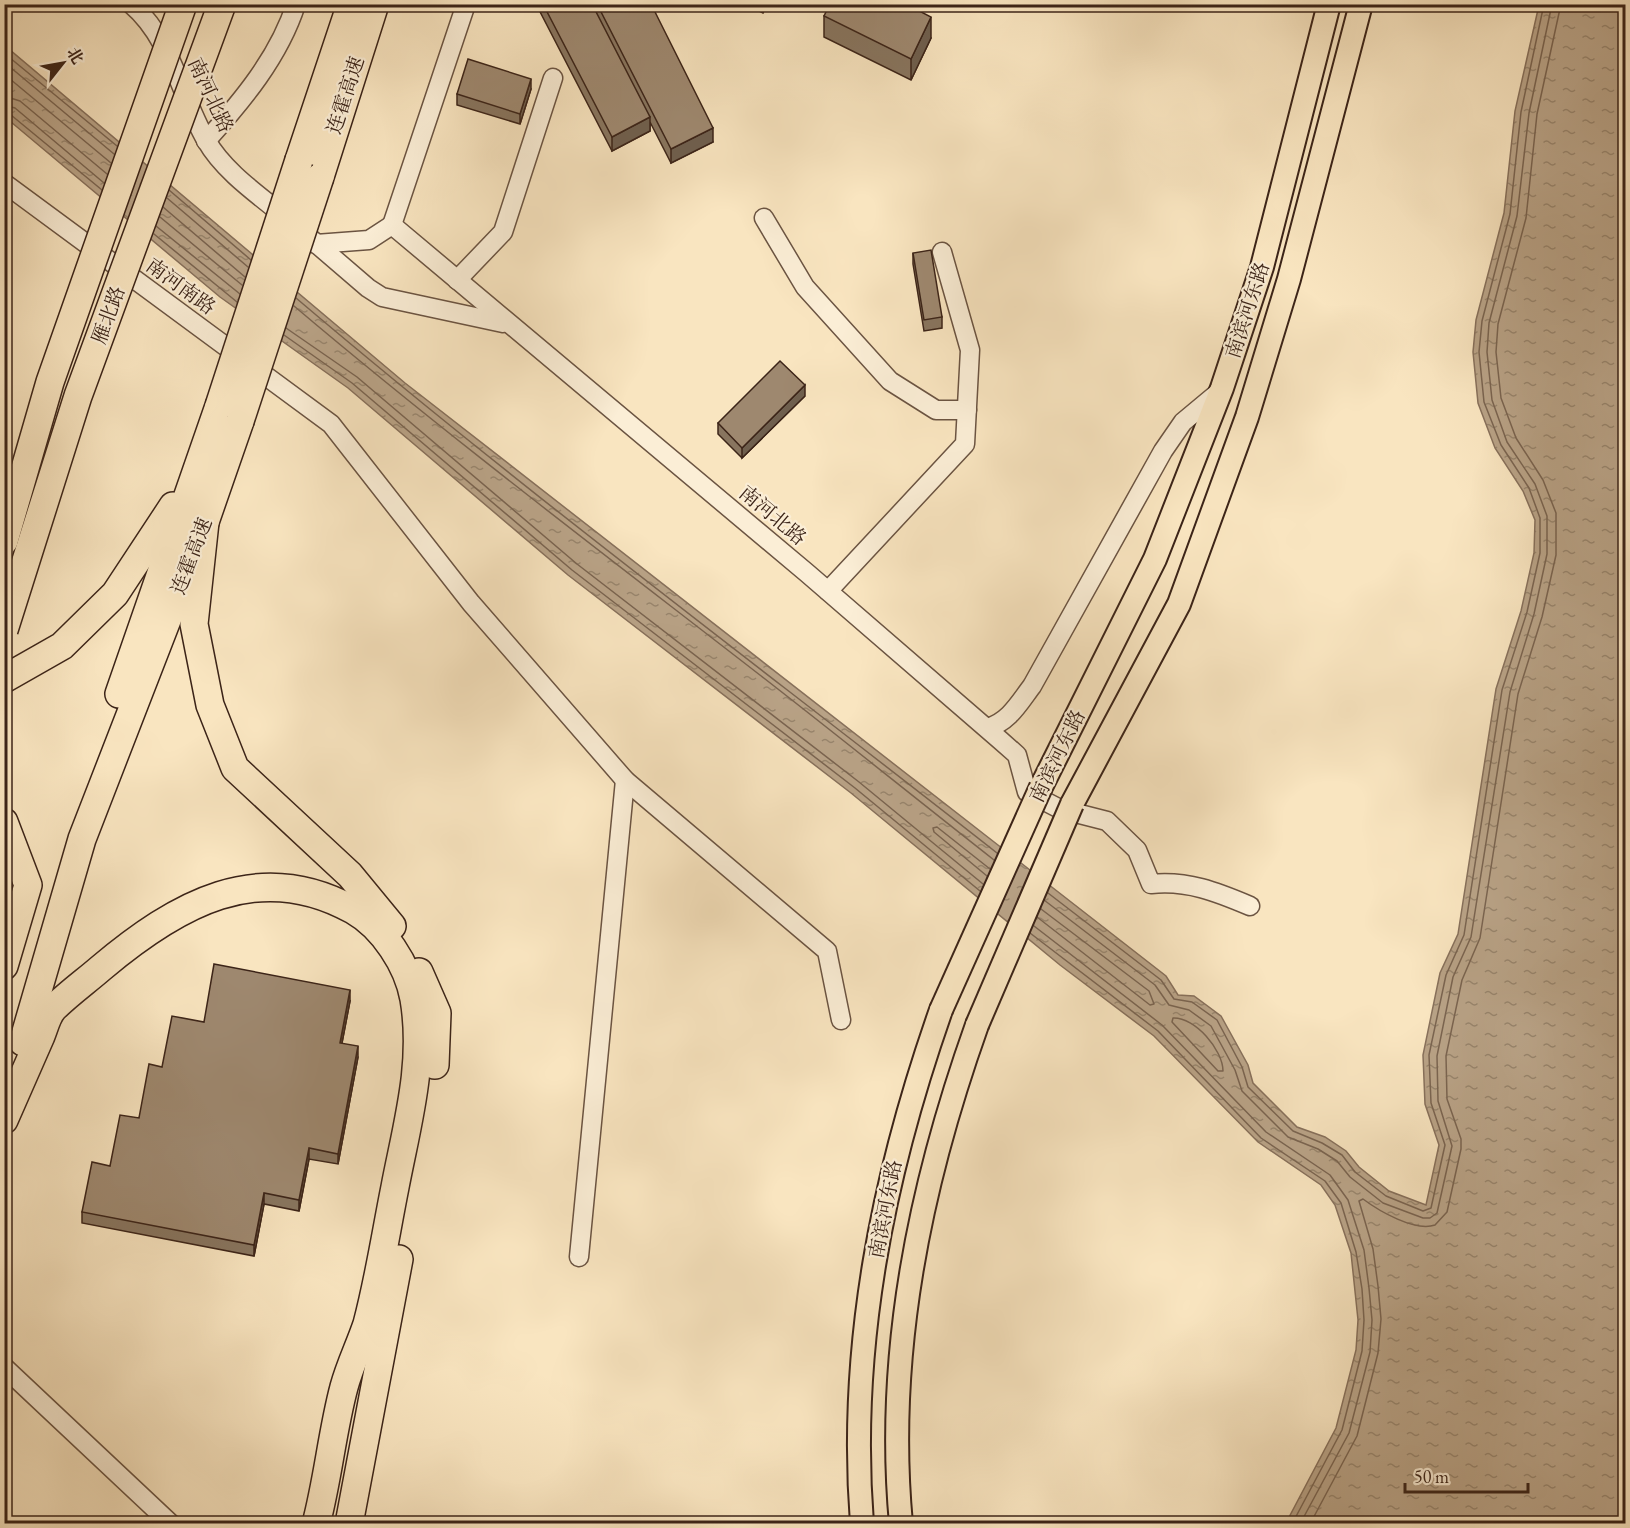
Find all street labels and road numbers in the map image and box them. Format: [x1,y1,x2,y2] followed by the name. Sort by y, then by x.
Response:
[182,53,240,137] street label: 南河北路
[320,53,370,137] street label: 连霍高速
[141,252,221,320] street label: 南河南路
[1219,258,1275,362] street label: 南滨河东路
[86,282,130,348] street label: 雁北路
[734,479,812,551] street label: 南河北路
[165,514,217,598] street label: 连霍高速
[1023,705,1091,807] street label: 南滨河东路
[863,1157,907,1261] street label: 南滨河东路

